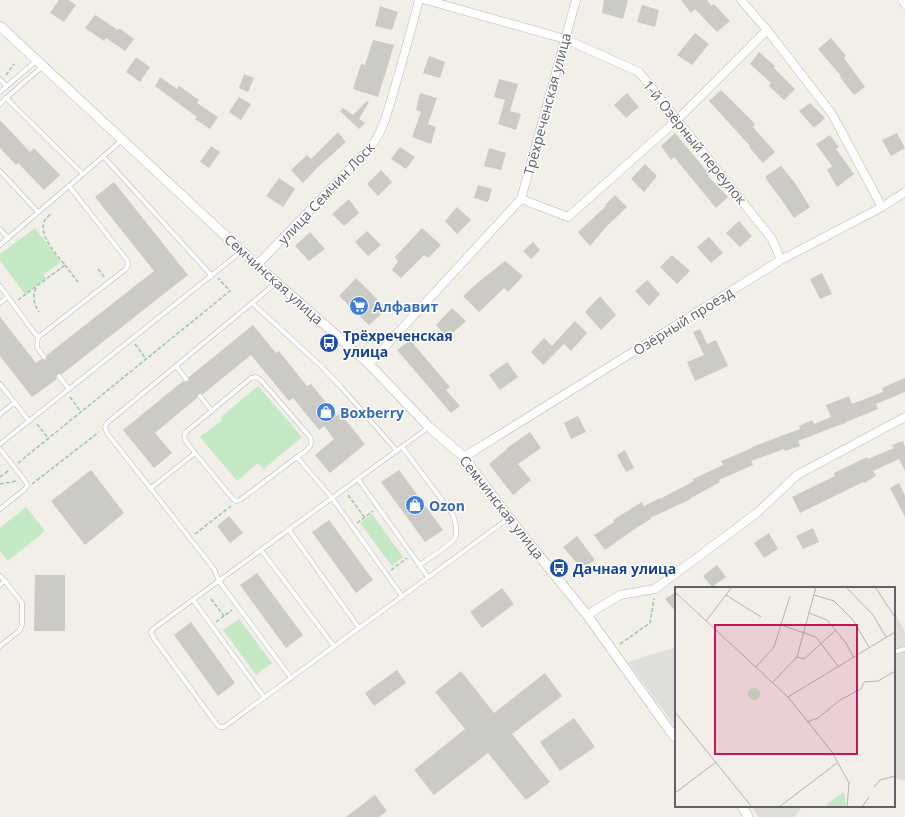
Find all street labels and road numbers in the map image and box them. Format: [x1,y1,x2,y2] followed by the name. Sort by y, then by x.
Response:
[519,31,575,177] street label: Трёхреченская улица
[639,76,752,209] street label: 1-й Озёрный переулок
[274,137,379,248] street label: улица Семчин Лоск
[221,230,327,328] street label: Семчинская улица
[629,283,737,359] street label: Озёрный проезд
[455,451,549,563] street label: Семчинская улица

